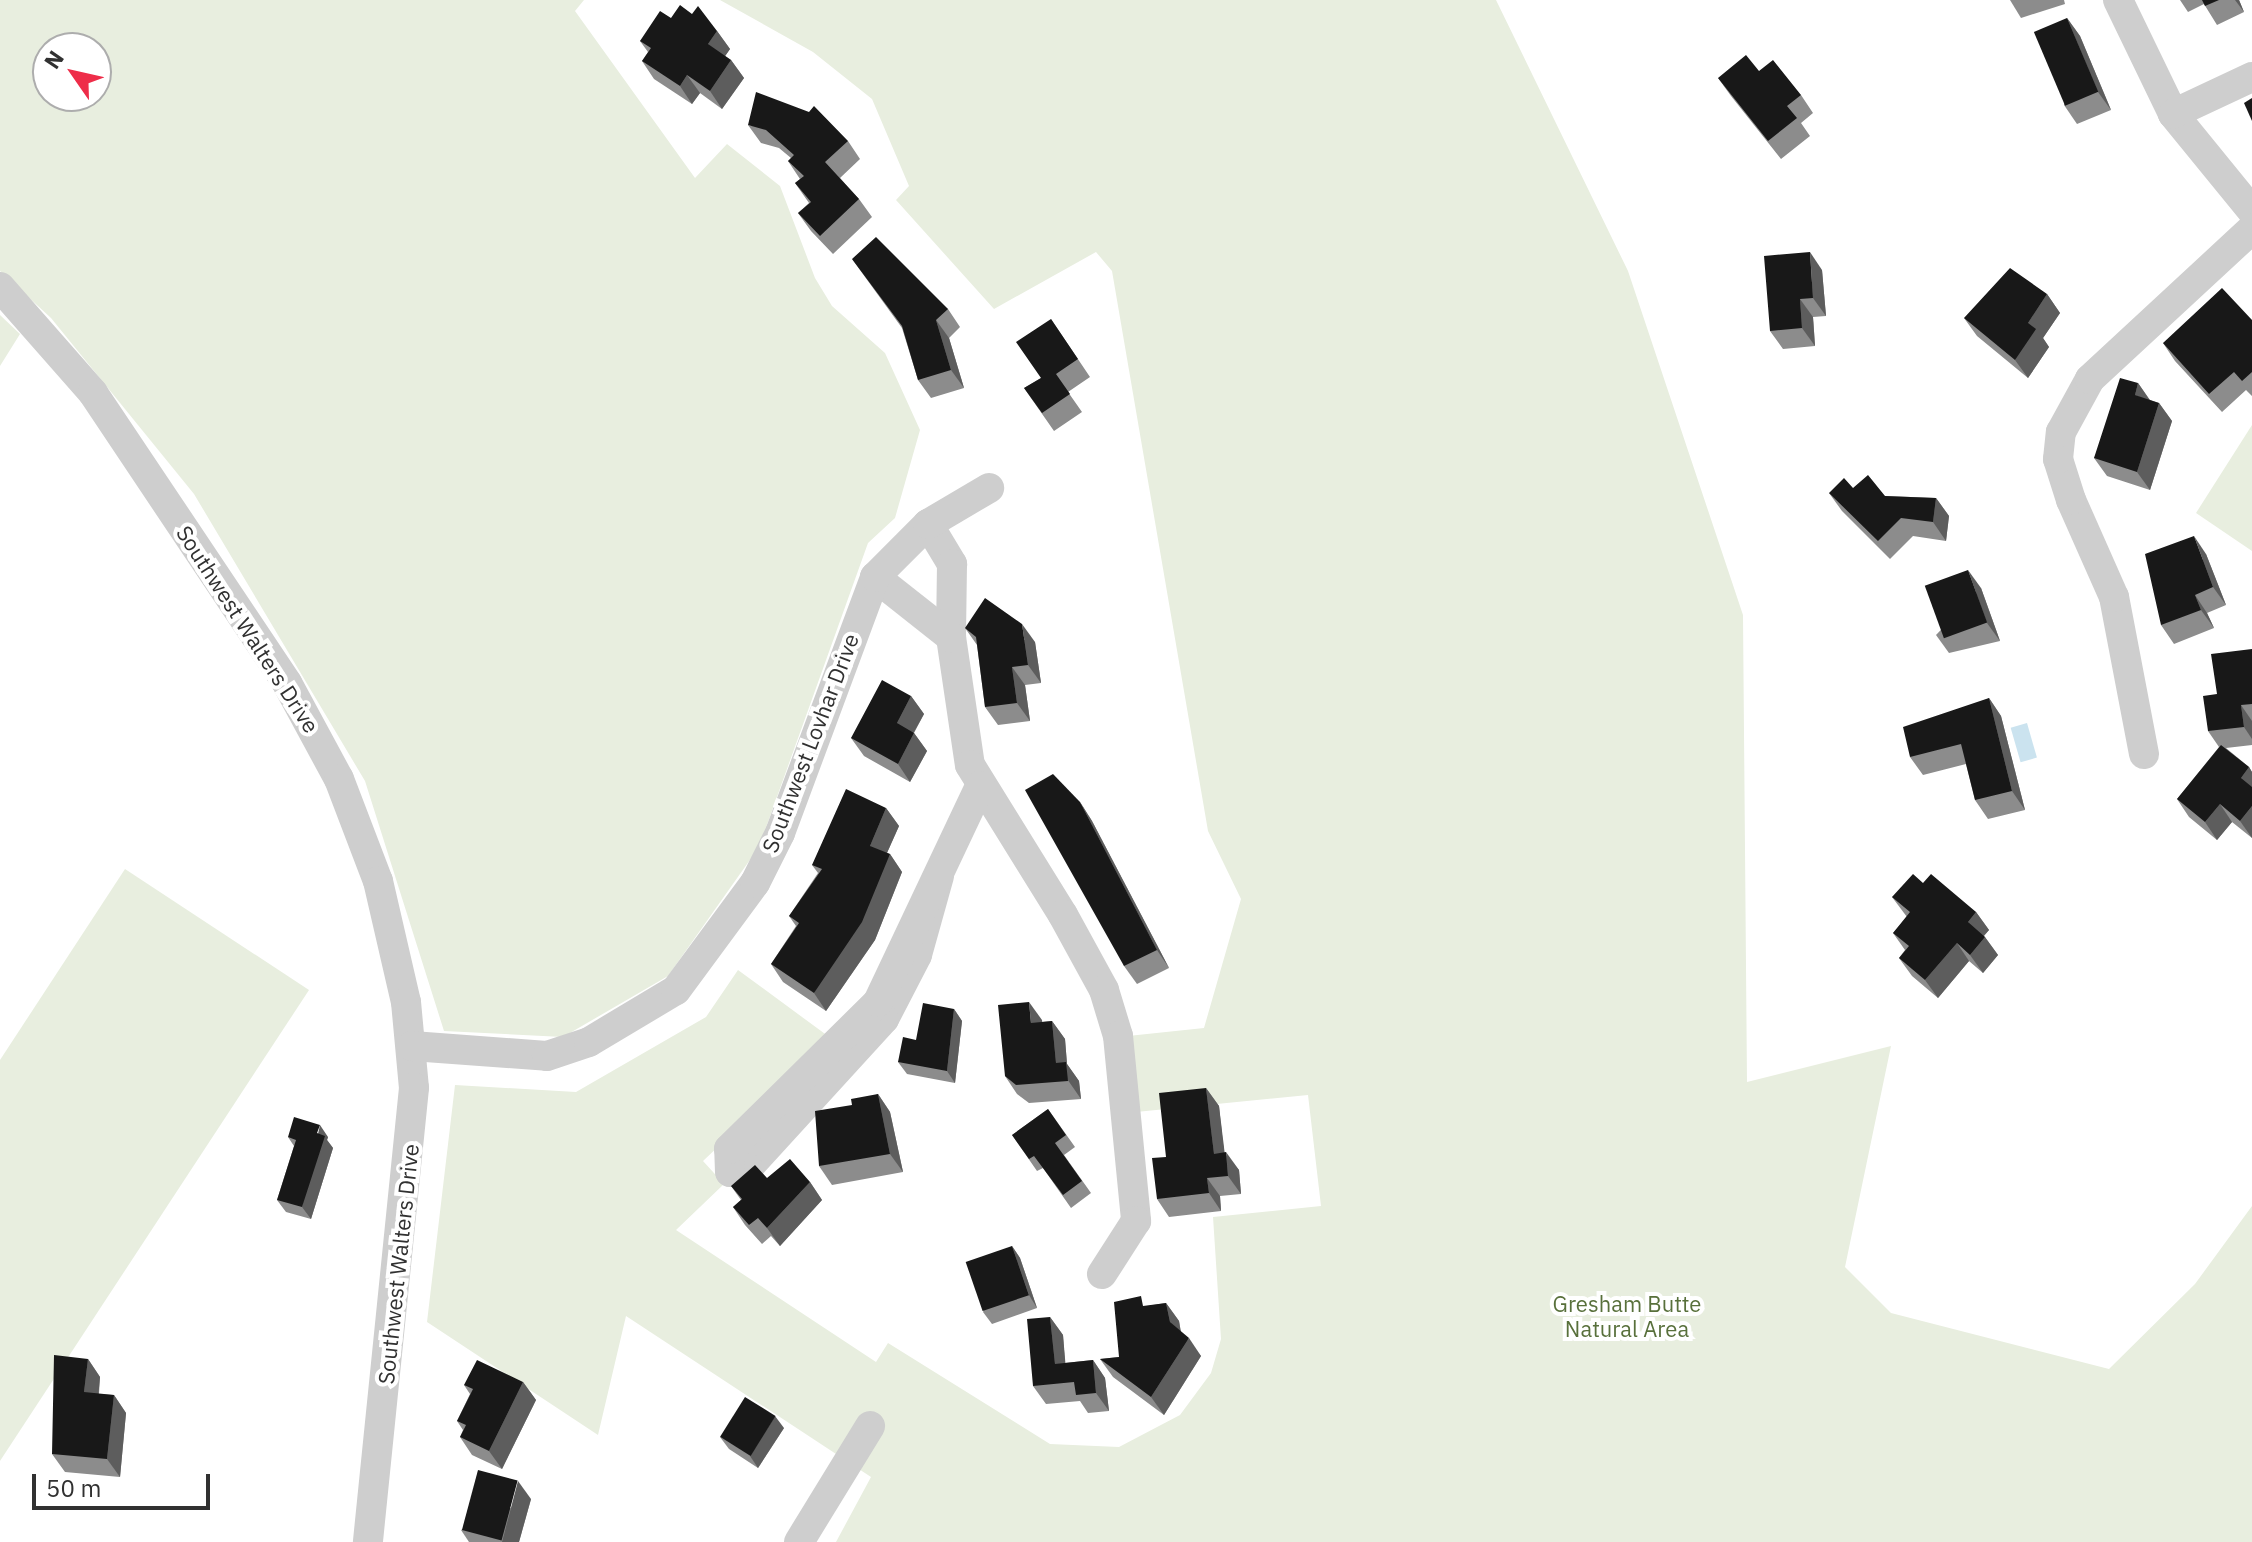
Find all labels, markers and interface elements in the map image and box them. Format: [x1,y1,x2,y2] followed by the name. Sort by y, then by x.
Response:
[32,32,112,112] north arrow
[37,45,70,74] text: N
[171,520,325,738] street label: Southwest Walters Drive
[756,630,864,856] street label: Southwest Lovhar Drive
[372,1142,424,1386] street label: Southwest Walters Drive
[1553,1290,1701,1342] park label: Gresham Butte Natural Area
[36,1458,214,1508] scale bar
[46,1472,101,1504] text: 50 m

